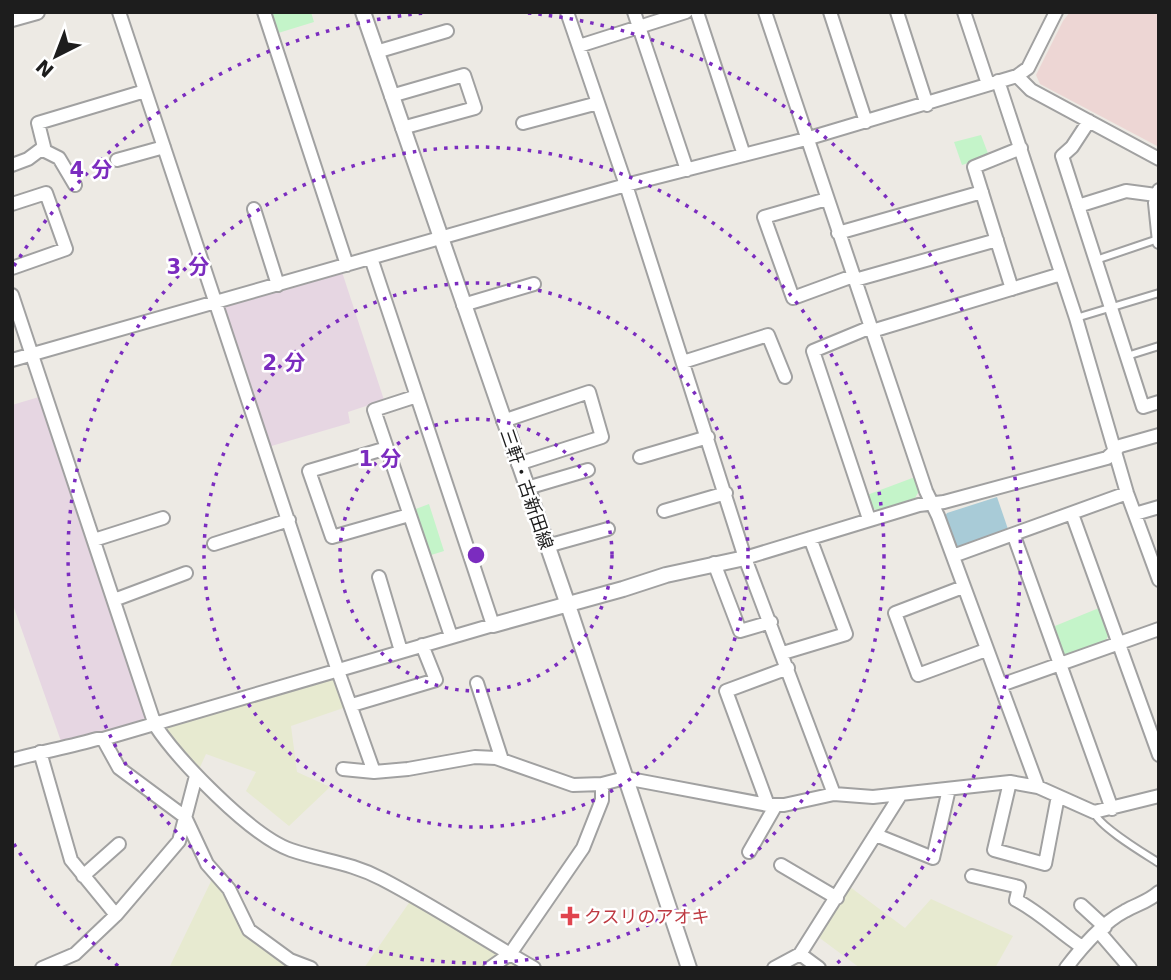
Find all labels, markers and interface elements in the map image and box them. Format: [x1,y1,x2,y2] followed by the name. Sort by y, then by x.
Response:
[21,21,91,91] north arrow
[31,55,58,82] text: N
[70,158,112,182] text: 4 分
[167,255,209,279] text: 3 分
[263,351,305,375] text: 2 分
[497,426,557,552] street label: 三軒・古新田線
[359,447,401,471] text: 1 分
[464,543,488,567] centre of rings
[584,906,709,927] place label: クスリのアオキ
[562,908,578,924] marker: クスリのアオキ

